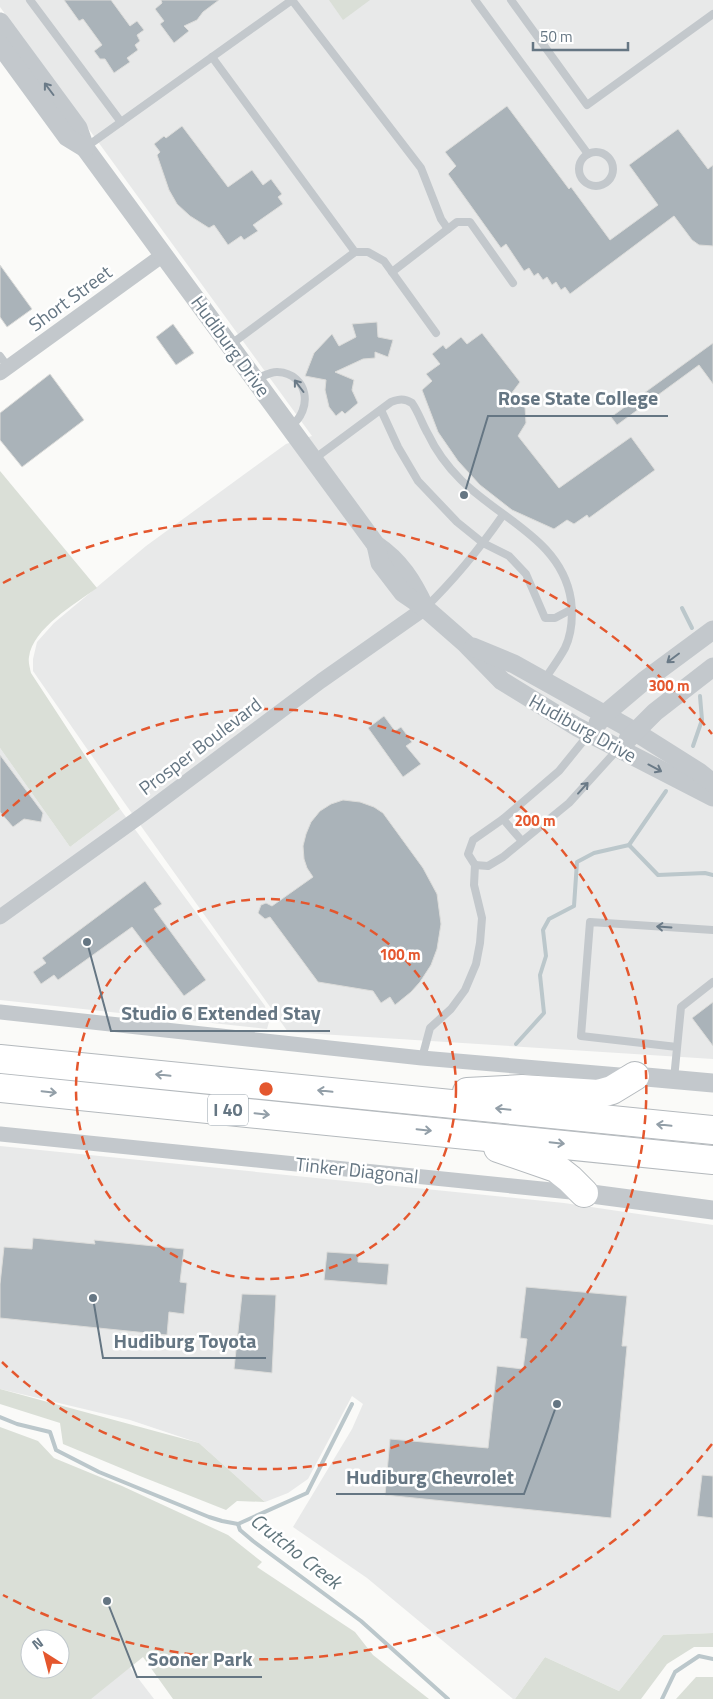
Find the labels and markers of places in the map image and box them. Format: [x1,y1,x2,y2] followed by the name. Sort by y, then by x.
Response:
[488,381,668,416] callout: Rose State College
[111,996,330,1031] callout: Studio 6 Extended Stay
[257,1080,275,1098] centre of rings
[103,1323,266,1358] callout: Hudiburg Toyota
[336,1459,524,1494] callout: Hudiburg Chevrolet
[137,1642,262,1677] callout: Sooner Park

